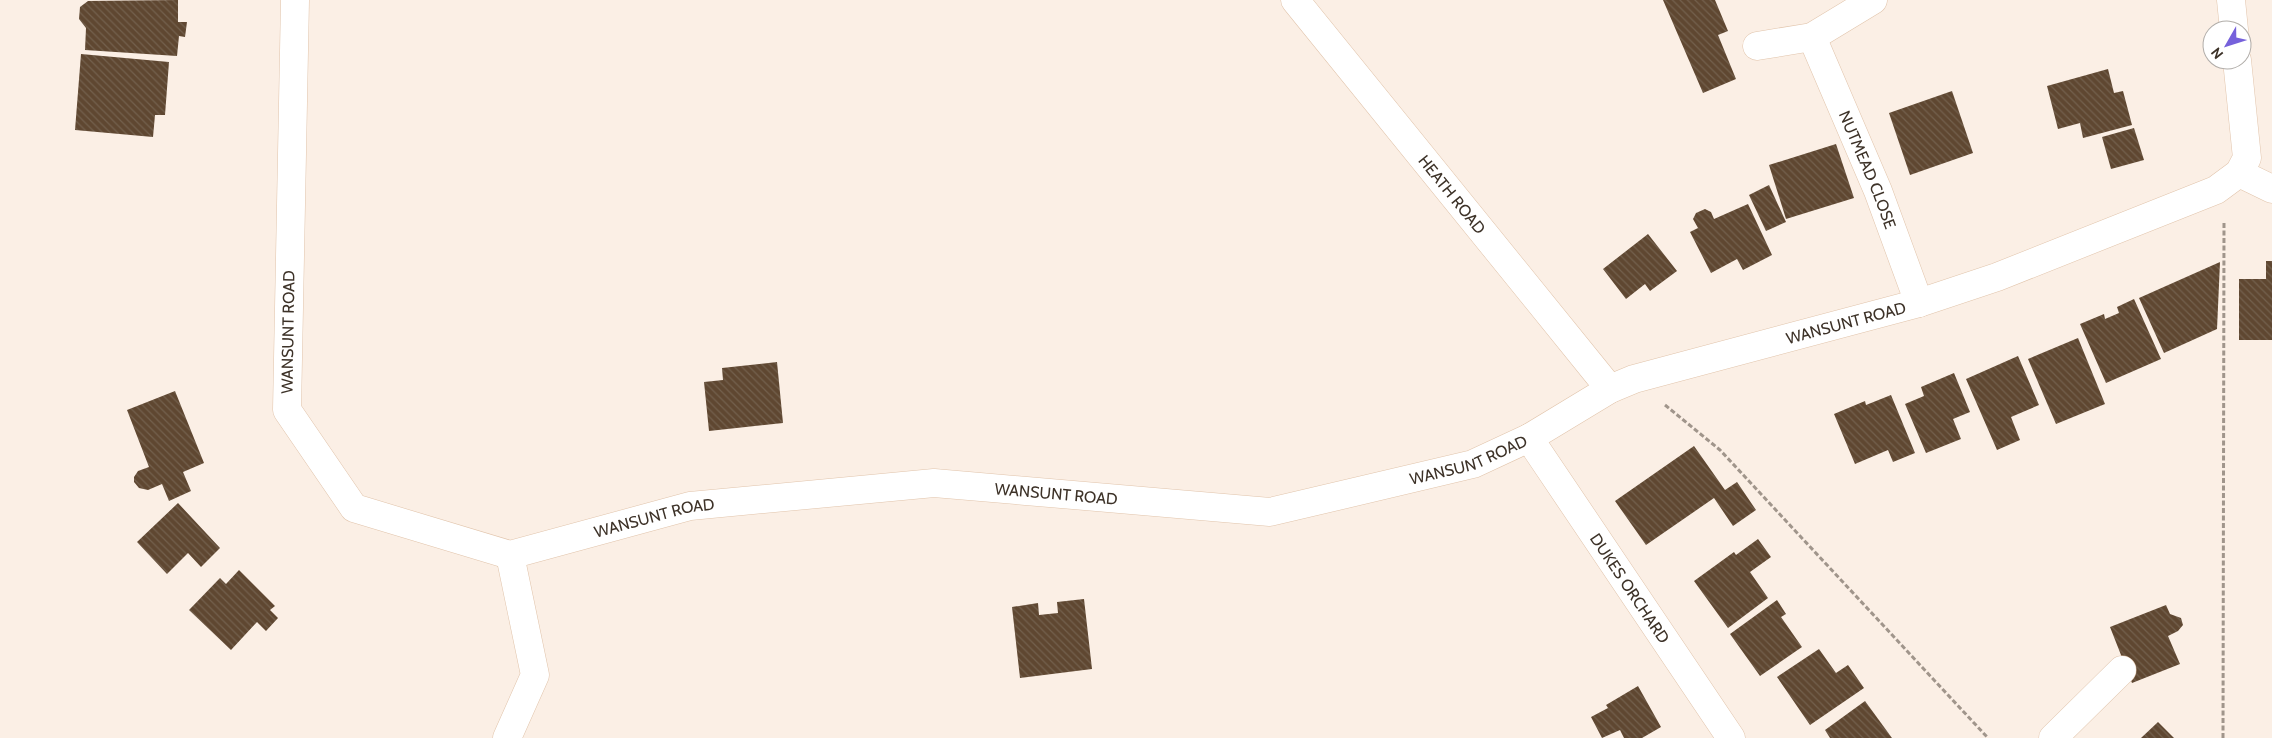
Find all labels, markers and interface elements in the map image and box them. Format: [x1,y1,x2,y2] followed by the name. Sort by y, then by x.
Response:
[2202,20,2252,70] north arrow
[2207,44,2227,63] text: N
[1835,108,1901,231] street label: NUTMEAD CLOSE
[1415,151,1490,238] street label: HEATH ROAD
[277,270,299,394] street label: WANSUNT ROAD
[1784,297,1908,348] street label: WANSUNT ROAD
[1408,431,1530,488] street label: WANSUNT ROAD
[994,479,1118,508] street label: WANSUNT ROAD
[592,494,715,541] street label: WANSUNT ROAD
[1586,530,1674,647] street label: DUKES ORCHARD

